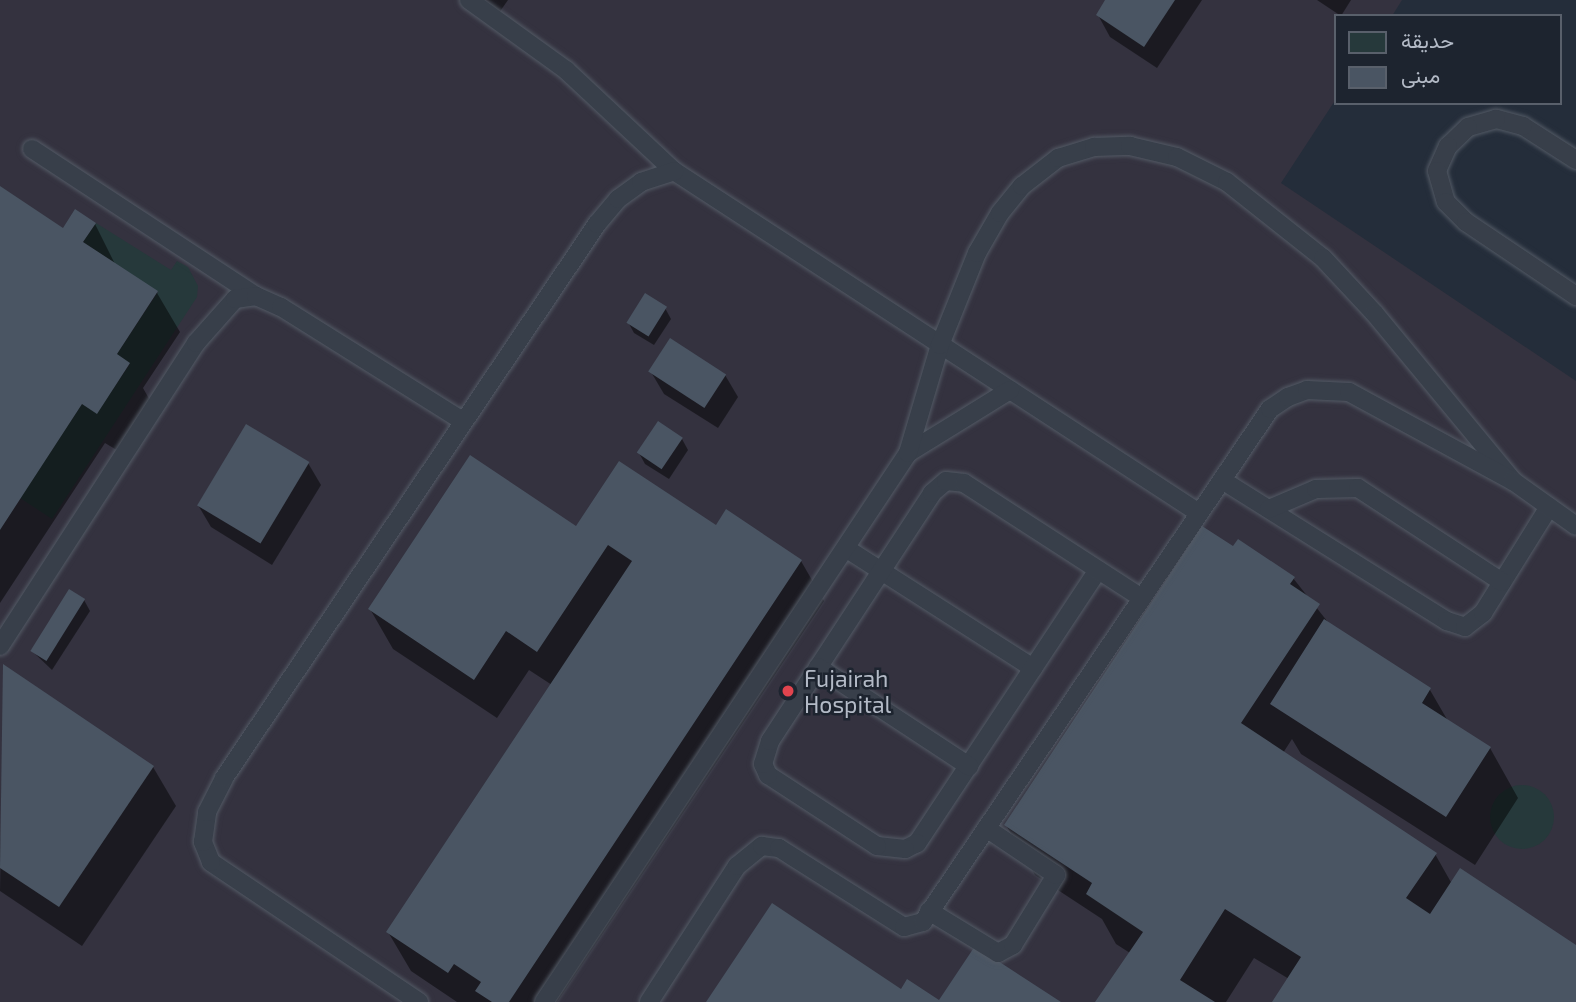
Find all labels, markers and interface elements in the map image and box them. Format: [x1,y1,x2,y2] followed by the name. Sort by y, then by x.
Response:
[1334,14,1562,105] legend
[1401,27,1454,52] text: حديقة
[1401,62,1440,87] text: مبنى
[804,664,891,718] place label: Fujairah Hospital
[778,681,798,701] marker: Fujairah Hospital

